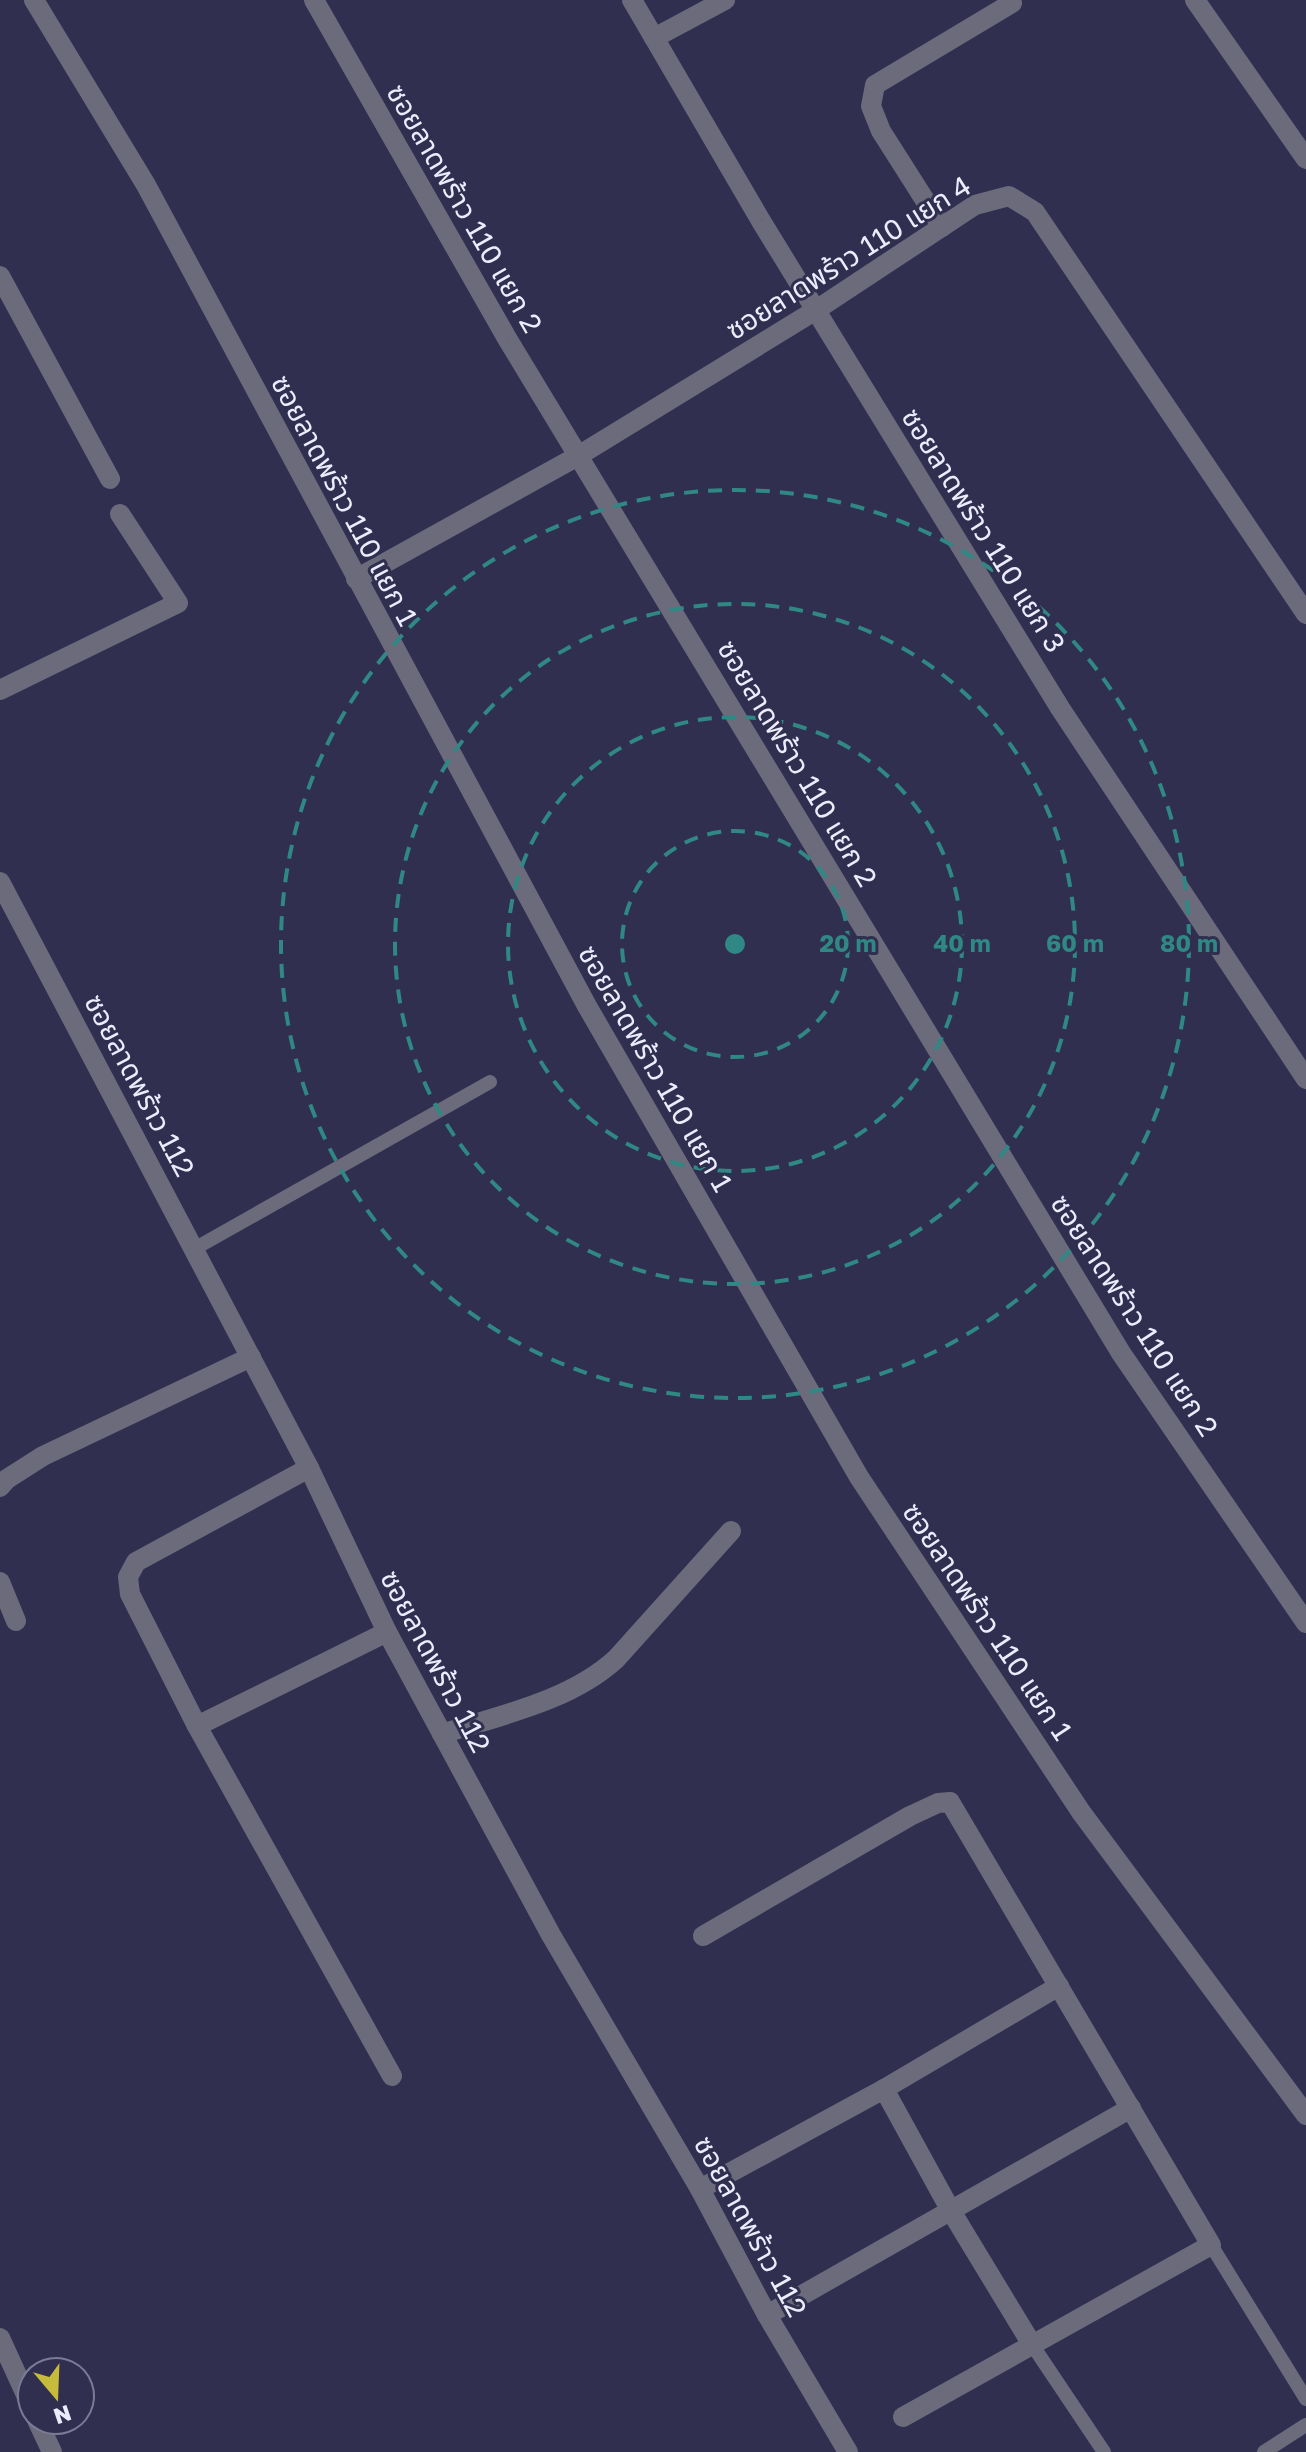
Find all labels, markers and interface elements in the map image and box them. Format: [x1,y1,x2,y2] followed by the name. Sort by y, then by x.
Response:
[380,78,550,338] street label: ซอยลาดพร้าว 110 แยก 2
[720,168,976,346] street label: ซอยลาดพร้าว 110 แยก 4
[265,369,425,631] street label: ซอยลาดพร้าว 110 แยก 1
[895,402,1073,658] street label: ซอยลาดพร้าว 110 แยก 3
[711,634,885,892] street label: ซอยลาดพร้าว 110 แยก 2
[819,928,877,957] text: 20 m
[933,928,991,957] text: 40 m
[1046,928,1104,957] text: 60 m
[1160,928,1218,957] text: 80 m
[721,930,749,958] centre of rings
[572,939,740,1197] street label: ซอยลาดพร้าว 110 แยก 1
[78,988,202,1182] street label: ซอยลาดพร้าว 112
[1045,1188,1225,1442] street label: ซอยลาดพร้าว 110 แยก 2
[896,1496,1080,1746] street label: ซอยลาดพร้าว 110 แยก 1
[374,1564,498,1758] street label: ซอยลาดพร้าว 112
[688,2130,814,2322] street label: ซอยลาดพร้าว 112
[16,2356,96,2436] north arrow
[50,2400,75,2431] text: N

